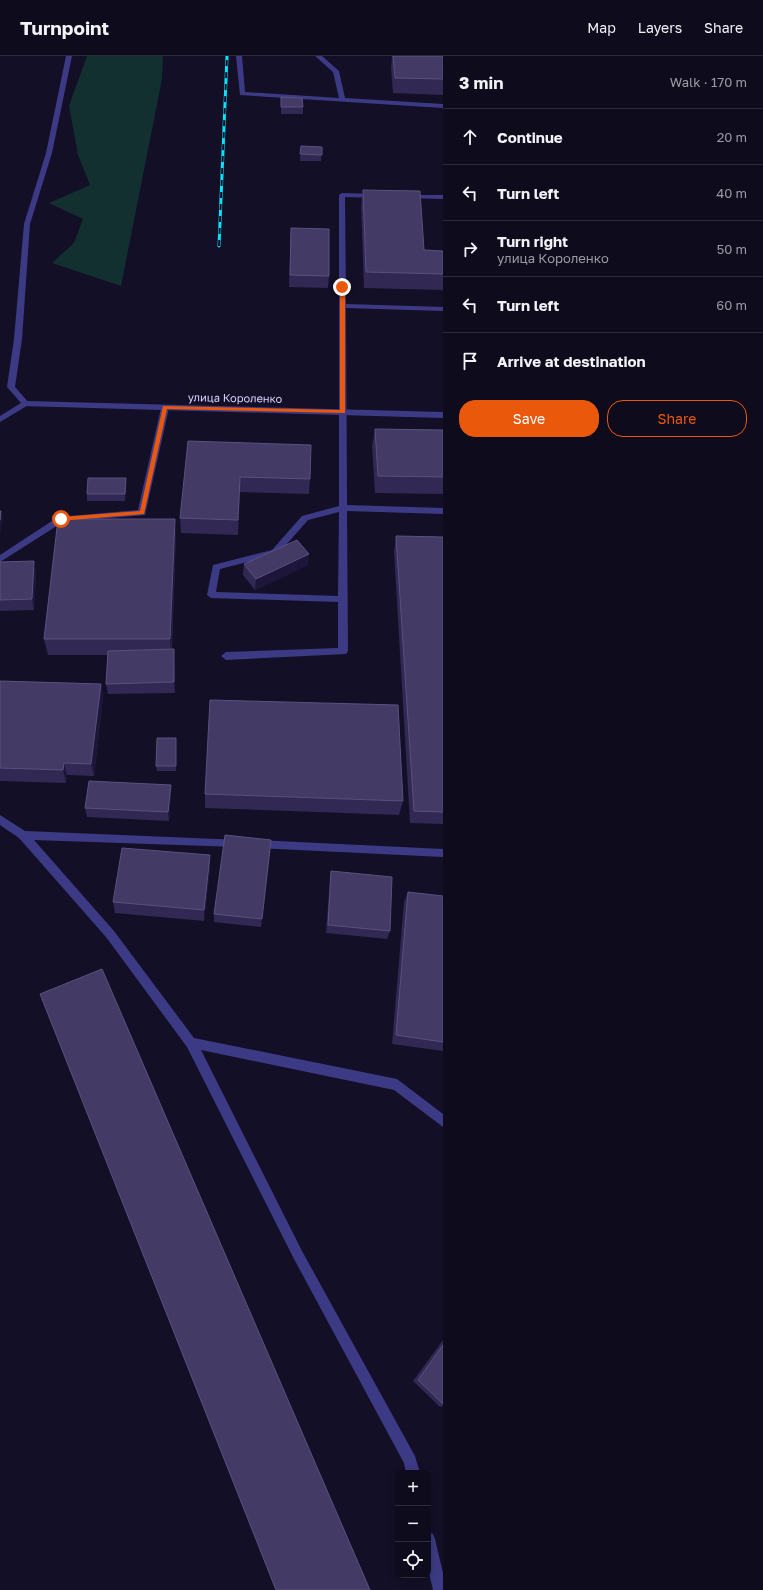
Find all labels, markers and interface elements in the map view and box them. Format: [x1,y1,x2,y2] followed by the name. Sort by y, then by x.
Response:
[20,16,109,39] text: Turnpoint
[587,19,616,36] text: Map
[638,19,682,36] text: Layers
[704,19,743,36] text: Share
[459,72,503,93] text: 3 min
[670,74,747,90] text: Walk · 170 m
[459,126,481,148] icon: ahead
[497,128,563,146] text: Continue
[717,129,747,145] text: 20 m
[459,182,481,204] icon: left
[497,184,559,202] text: Turn left
[716,185,747,201] text: 40 m
[497,232,568,250] text: Turn right
[459,238,481,260] icon: right
[717,241,747,257] text: 50 m
[497,250,609,266] text: улица Короленко
[333,278,351,296] route end
[459,294,481,316] icon: left
[497,296,559,314] text: Turn left
[716,297,747,313] text: 60 m
[459,350,481,372] icon: arrive
[497,352,646,370] text: Arrive at destination
[188,390,283,405] street label: улица Короленко
[459,400,599,437] button: Save
[607,400,747,437] button: Share
[52,510,70,528] route start
[395,1470,431,1578] map controls
[395,1470,431,1506] button: +
[395,1506,431,1542] button: −
[395,1542,431,1578] button: locate

